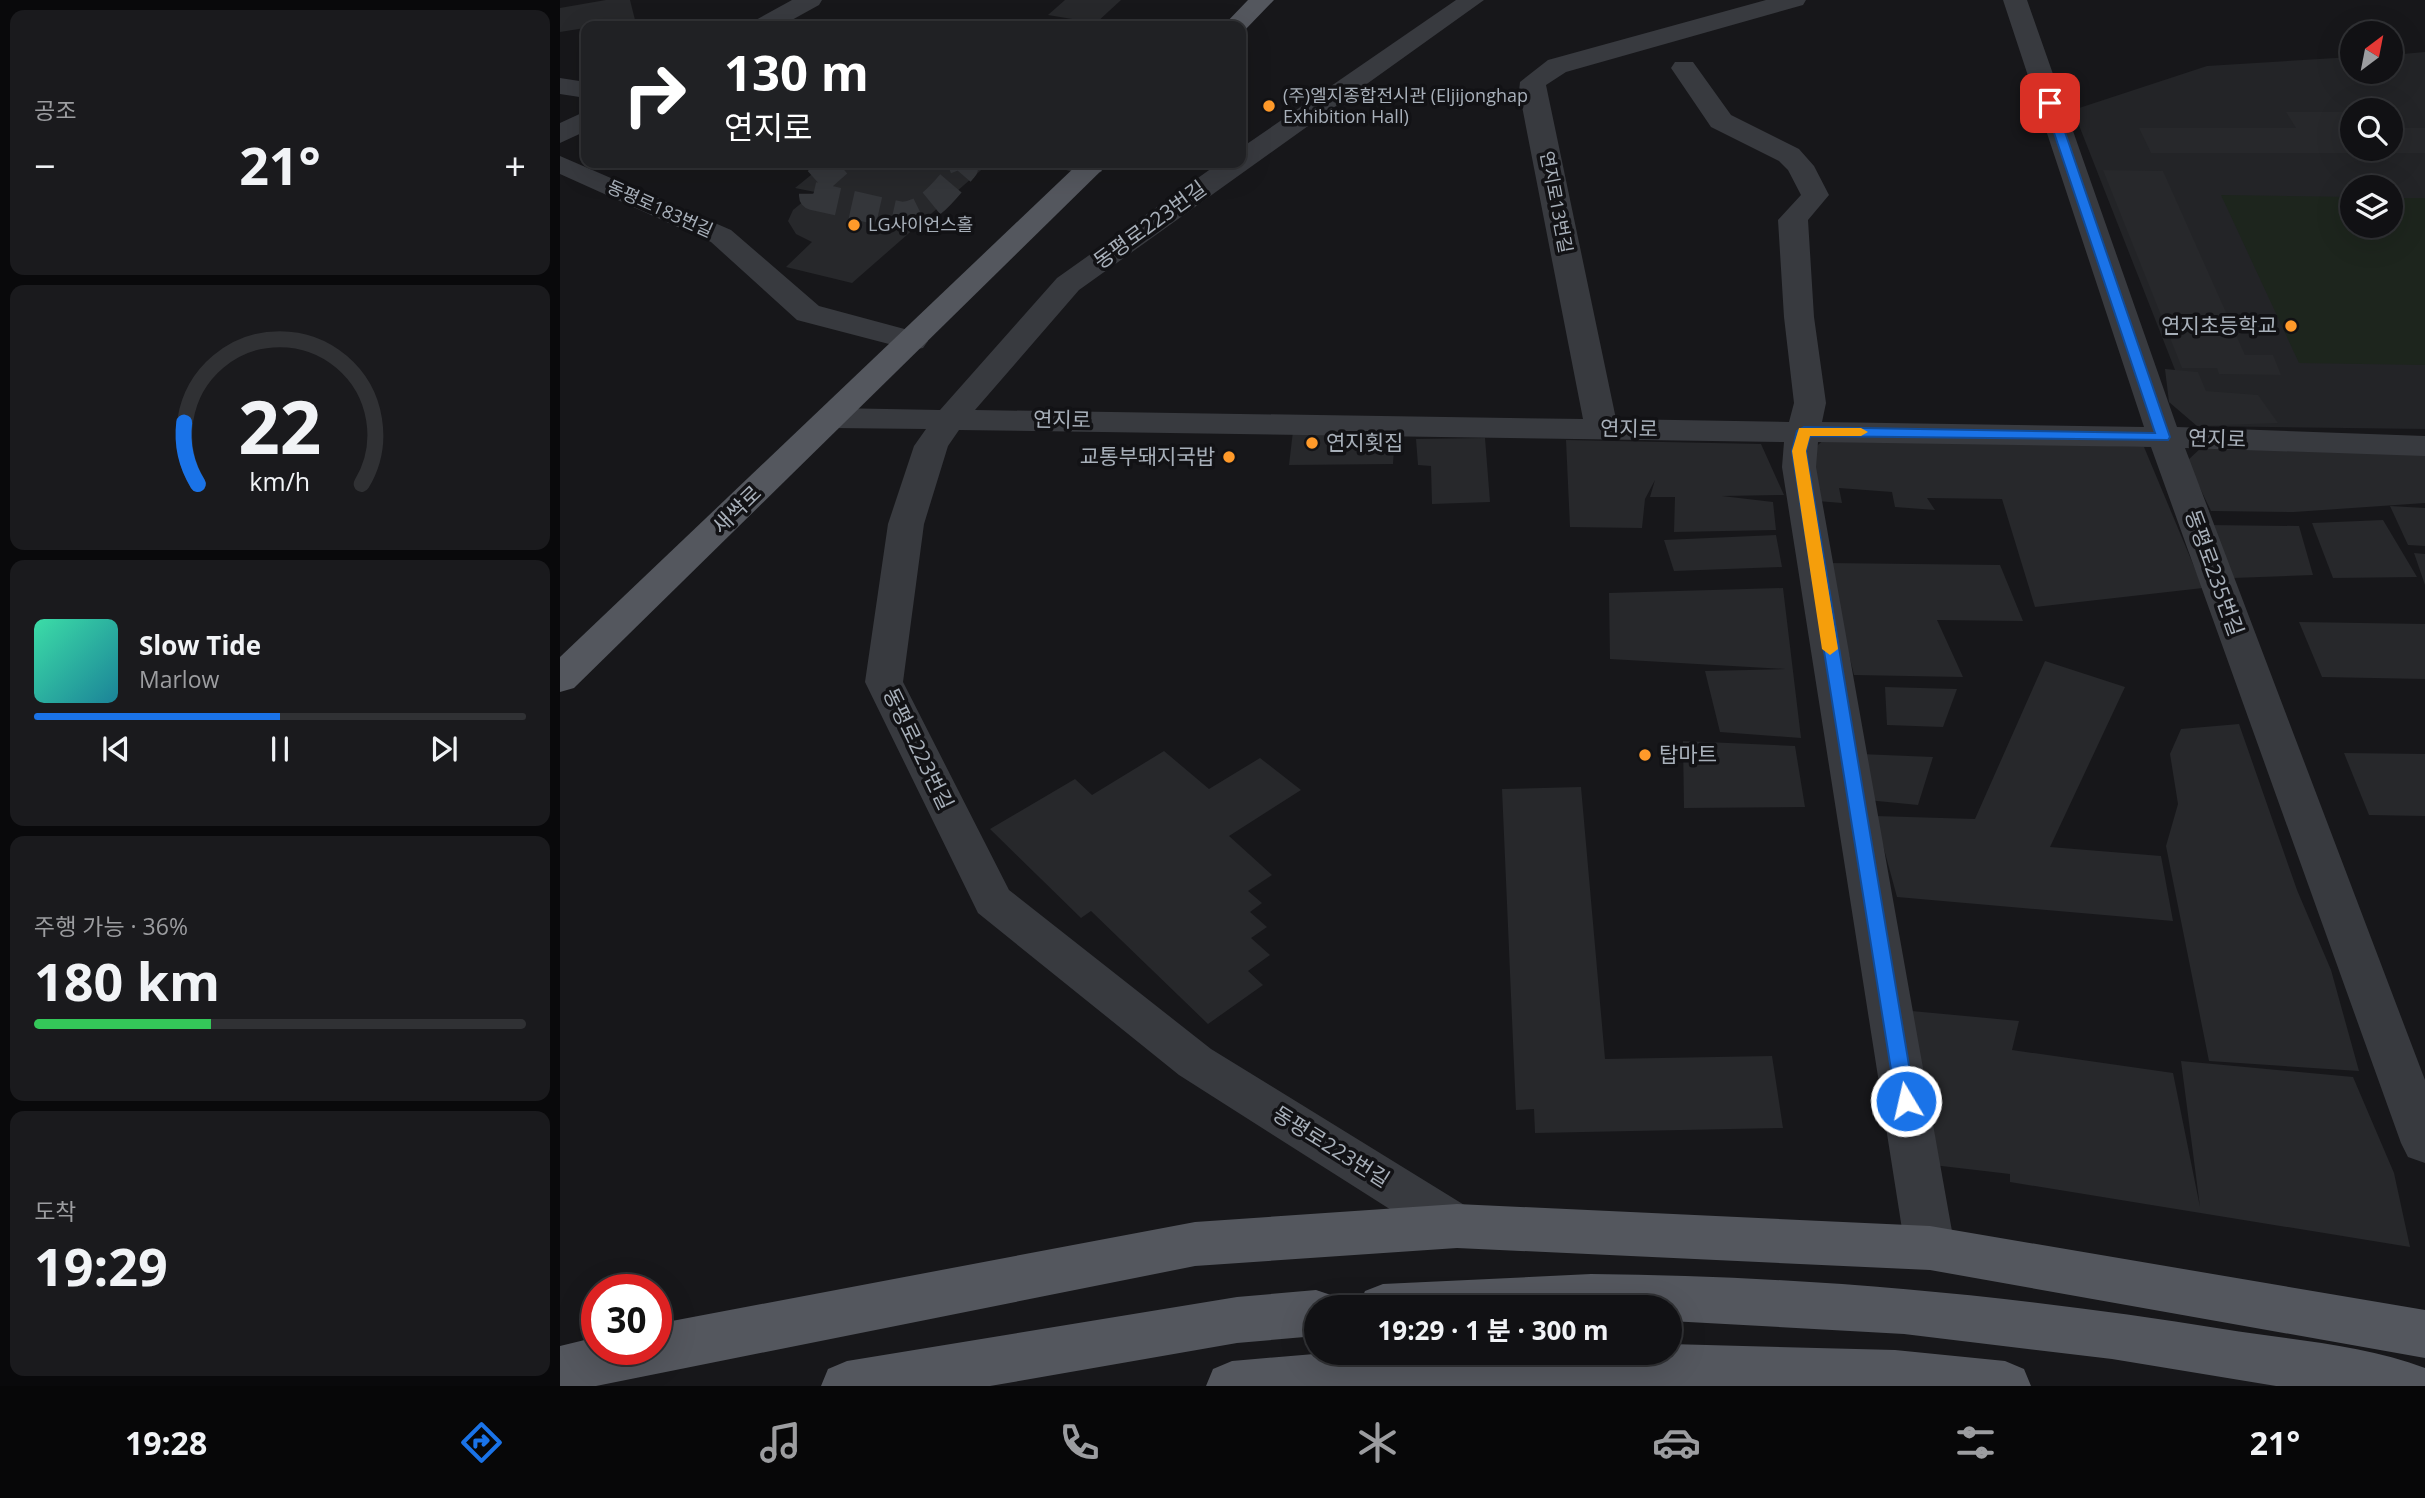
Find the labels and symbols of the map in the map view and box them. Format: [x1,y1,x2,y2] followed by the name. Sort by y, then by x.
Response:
[2340,21,2403,84] north arrow
[2020,73,2080,133] pin
[1283,83,1528,128] place label: (주)엘지종합전시관 (Eljijonghap Exhibition Hall)
[1261,98,1277,114] marker: (주)엘지종합전시관 (Eljijonghap Exhibition Hall)
[1535,149,1579,255] street label: 연지로13번길
[604,174,717,242] street label: 동평로183번길
[1088,174,1211,274] street label: 동평로223번길
[868,212,973,236] place label: LG사이언스홀
[846,217,862,233] marker: LG사이언스홀
[2161,311,2277,339] place label: 연지초등학교
[2283,318,2299,334] marker: 연지초등학교
[1033,404,1091,434] street label: 연지로
[1600,413,1658,443] street label: 연지로
[2188,423,2246,453] street label: 연지로
[1326,428,1403,456] place label: 연지횟집
[1304,435,1320,451] marker: 연지횟집
[1080,442,1215,470] place label: 교통부돼지국밥
[1221,449,1237,465] marker: 교통부돼지국밥
[706,479,767,539] street label: 새싹로
[2179,506,2251,640] street label: 동평로235번길
[877,683,961,814] street label: 동평로223번길
[1659,740,1717,768] place label: 탑마트
[1637,747,1653,763] marker: 탑마트
[1869,1064,1943,1138] position arrow
[1268,1099,1395,1193] street label: 동평로223번길
[581,1274,672,1365] speed limit sign: 30

